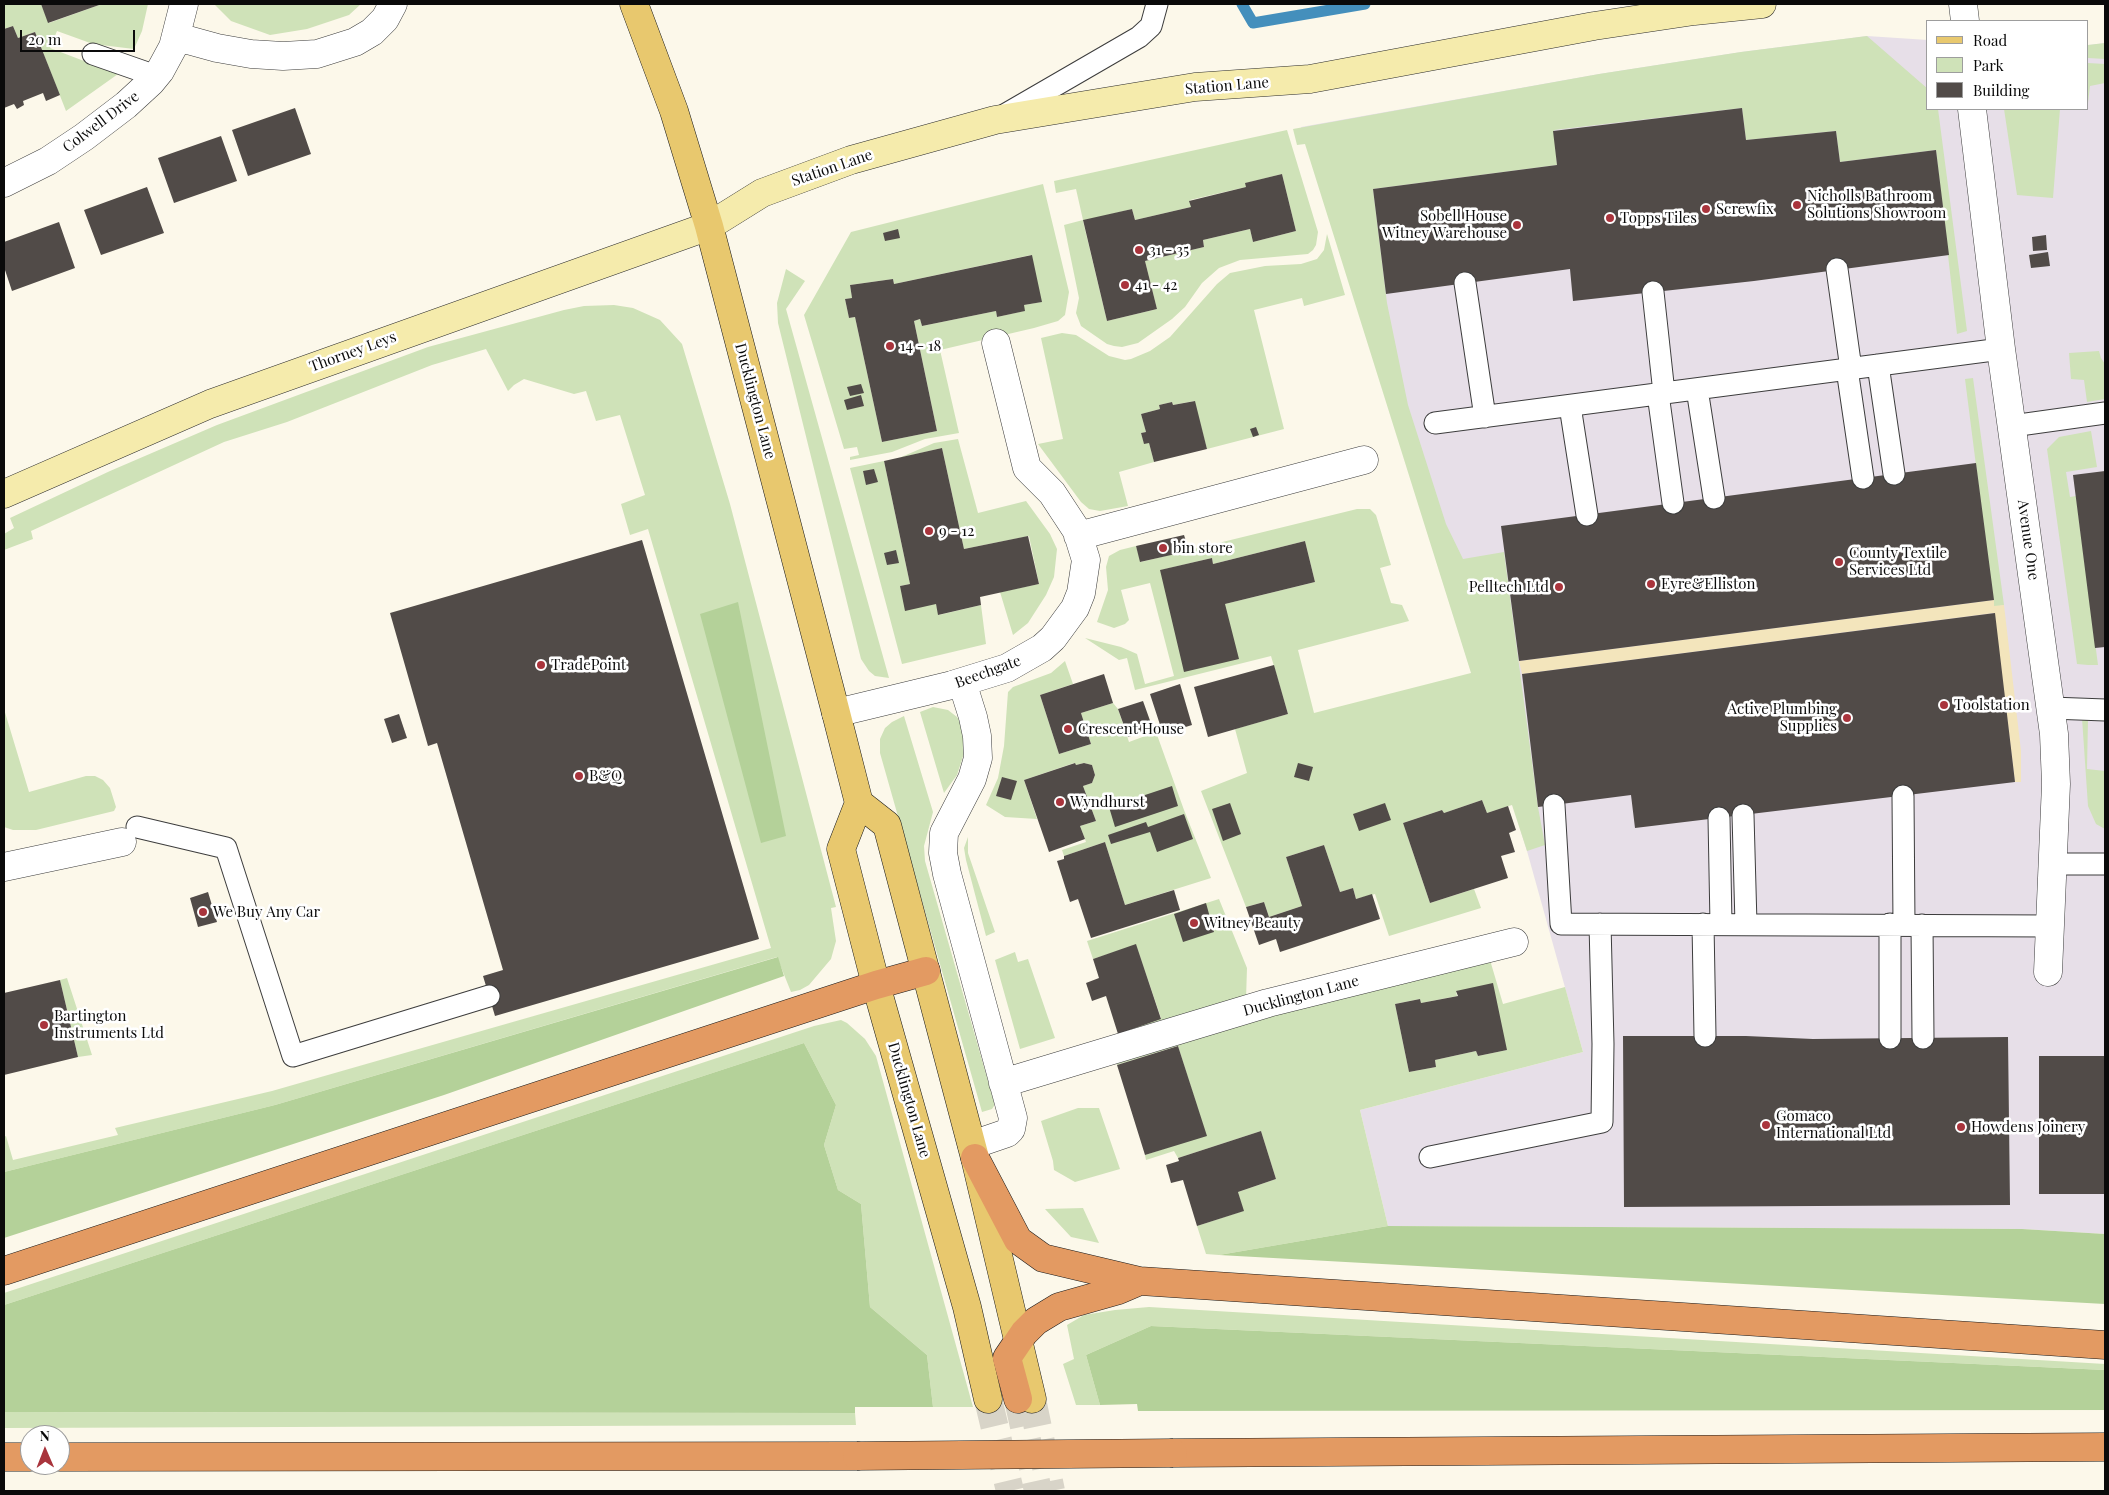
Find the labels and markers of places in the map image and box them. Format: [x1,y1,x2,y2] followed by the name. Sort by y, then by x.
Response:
[1807,187,1946,222] place label: Nicholls Bathroom Solutions Showroom
[1791,199,1803,211] marker: Nicholls Bathroom Solutions Showroom
[1716,200,1774,218] place label: Screwfix
[1700,203,1712,215] marker: Screwfix
[1382,207,1507,242] place label: Sobell House Witney Warehouse
[1620,209,1697,227] place label: Topps Tiles
[1604,212,1616,224] marker: Topps Tiles
[1511,219,1523,231] marker: Sobell House Witney Warehouse
[1149,241,1189,259] place label: 31 - 35
[1133,244,1145,256] marker: 31 - 35
[1135,276,1178,294] place label: 41 - 42
[1119,279,1131,291] marker: 41 - 42
[900,337,941,355] place label: 14 - 18
[884,340,896,352] marker: 14 - 18
[939,522,974,540] place label: 9 - 12
[923,525,935,537] marker: 9 - 12
[1173,539,1233,557] place label: bin store
[1157,542,1169,554] marker: bin store
[1849,544,1947,579] place label: County Textile Services Ltd
[1833,556,1845,568] marker: County Textile Services Ltd
[1661,575,1756,593] place label: Eyre&Elliston
[1469,578,1549,596] place label: Pelltech Ltd
[1645,578,1657,590] marker: Eyre&Elliston
[1553,581,1565,593] marker: Pelltech Ltd
[551,656,626,674] place label: TradePoint
[535,659,547,671] marker: TradePoint
[1954,696,2030,714] place label: Toolstation
[1938,699,1950,711] marker: Toolstation
[1728,700,1837,735] place label: Active Plumbing Supplies
[1841,712,1853,724] marker: Active Plumbing Supplies
[1078,720,1184,738] place label: Crescent House
[1062,723,1074,735] marker: Crescent House
[589,767,622,785] place label: B&Q
[573,770,585,782] marker: B&Q
[1070,793,1145,811] place label: Wyndhurst
[1054,796,1066,808] marker: Wyndhurst
[213,903,320,921] place label: We Buy Any Car
[197,906,209,918] marker: We Buy Any Car
[1204,914,1301,932] place label: Witney Beauty
[1188,917,1200,929] marker: Witney Beauty
[54,1007,164,1042] place label: Bartington Instruments Ltd
[38,1019,50,1031] marker: Bartington Instruments Ltd
[1776,1107,1891,1142] place label: Gomaco International Ltd
[1971,1118,2085,1136] place label: Howdens Joinery
[1760,1119,1772,1131] marker: Gomaco International Ltd
[1955,1121,1967,1133] marker: Howdens Joinery

